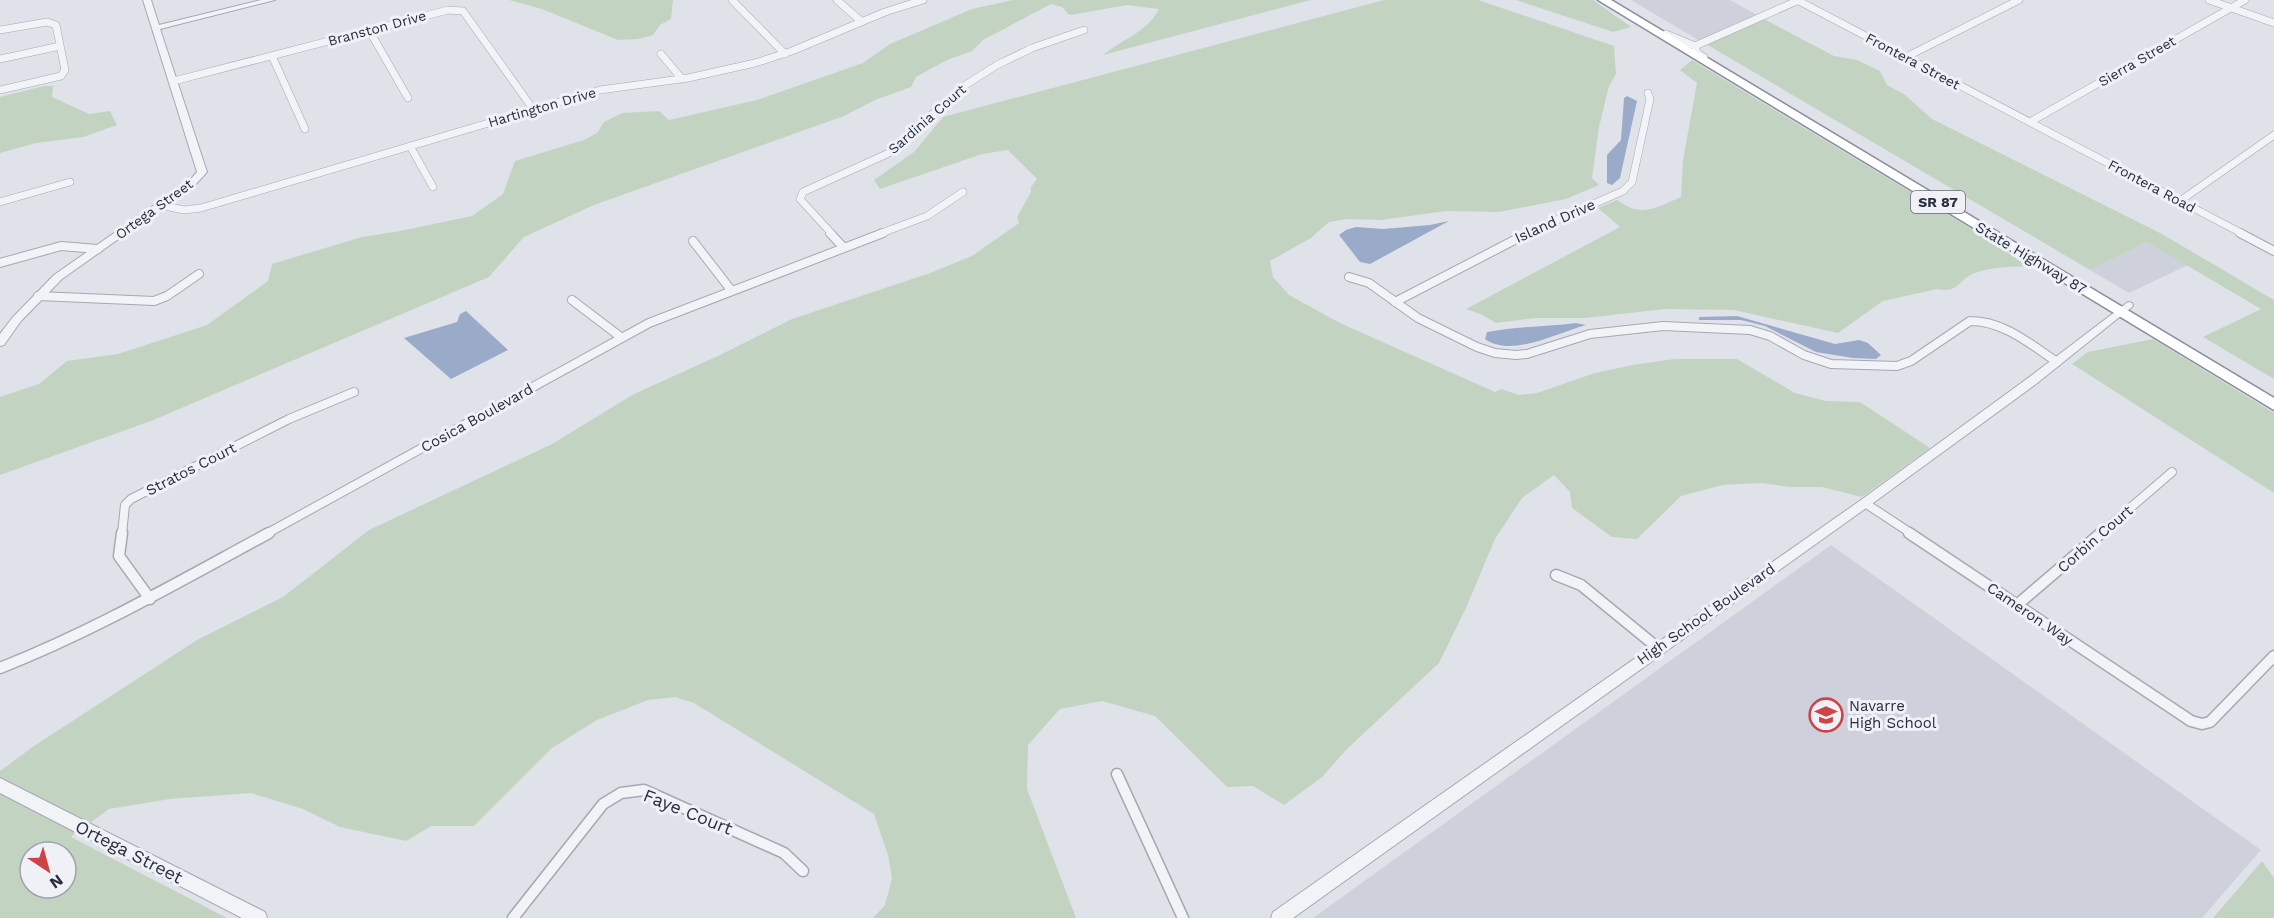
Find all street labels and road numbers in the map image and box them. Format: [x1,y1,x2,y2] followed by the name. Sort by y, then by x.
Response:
[326,7,428,49] street label: Branston Drive
[1863,29,1963,93] street label: Frontera Street
[2096,32,2179,90] street label: Sierra Street
[885,81,969,157] street label: Sardinia Court
[486,84,598,130] street label: Hartington Drive
[2106,156,2198,216] street label: Frontera Road
[112,176,196,242] street label: Ortega Street
[1911,191,1965,213] road number: SR 87
[1512,195,1598,247] street label: Island Drive
[1972,218,2090,298] street label: State Highway 87
[418,380,536,456] street label: Cosica Boulevard
[143,438,240,499] street label: Stratos Court
[2054,501,2137,577] street label: Corbin Court
[1634,560,1778,668] street label: High School Boulevard
[1983,579,2077,650] street label: Cameron Way
[641,784,736,839] street label: Faye Court
[72,815,187,888] street label: Ortega Street

